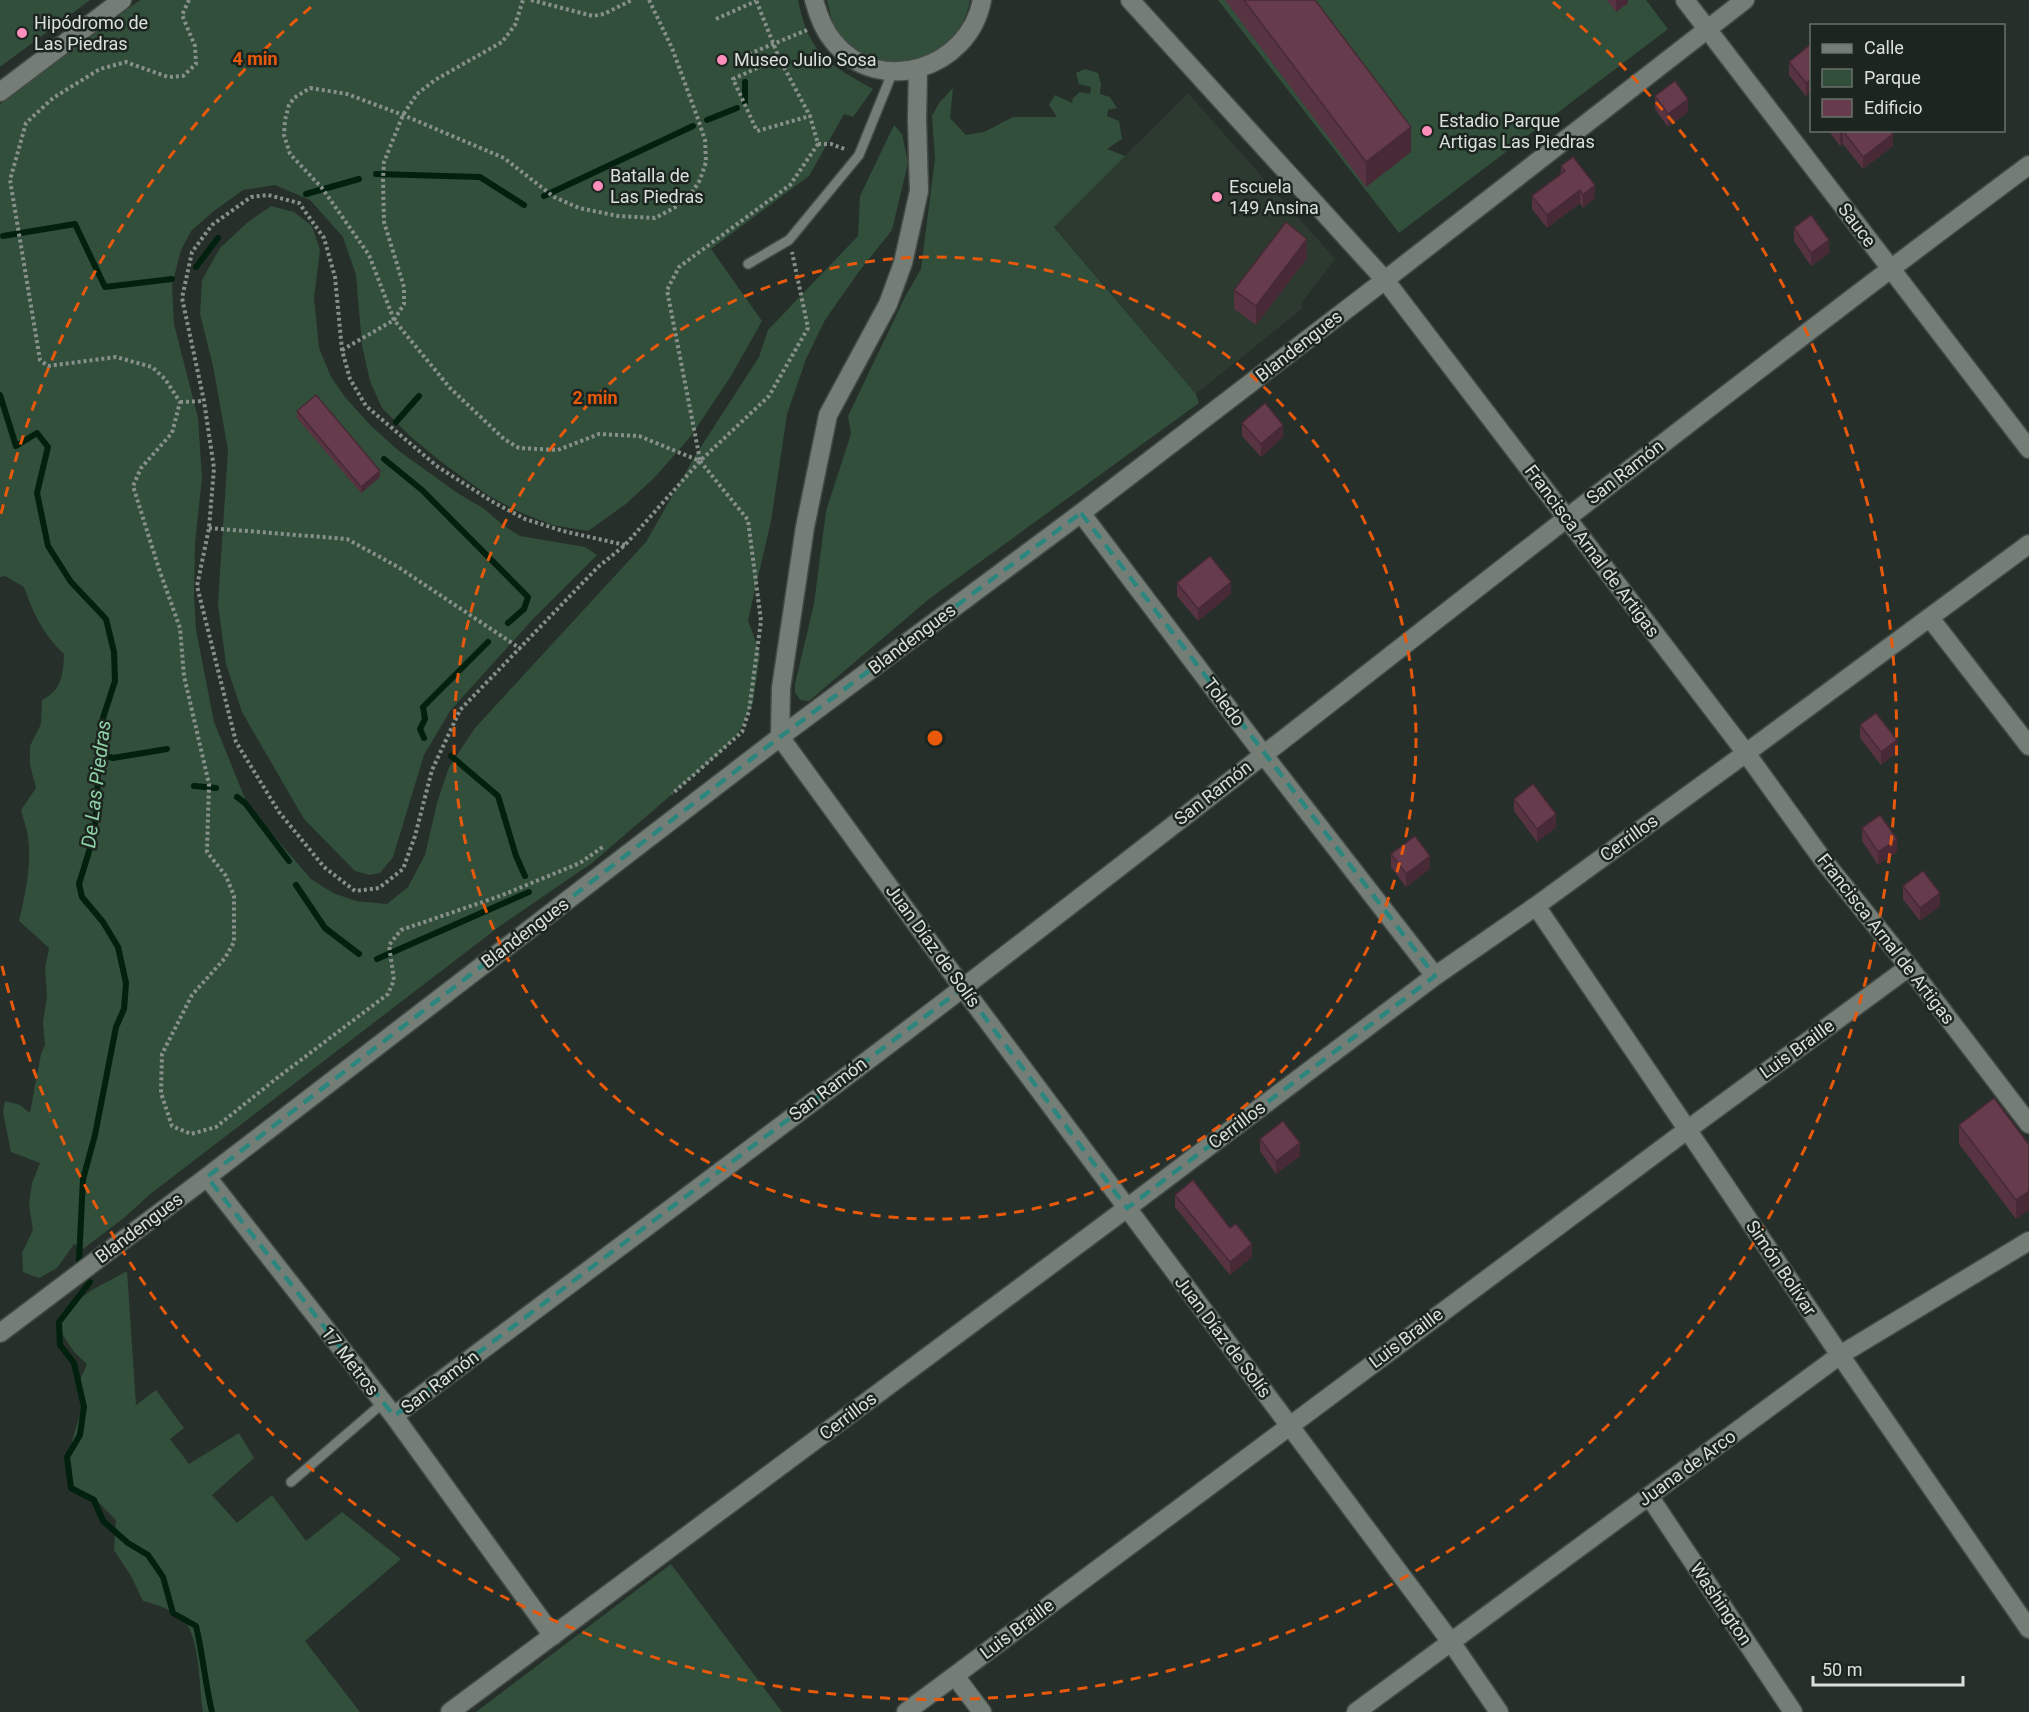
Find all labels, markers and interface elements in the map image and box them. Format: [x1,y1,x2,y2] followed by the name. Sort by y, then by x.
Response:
[34,12,148,54] place label: Hipódromo de Las Piedras
[1810,24,2005,132] legend
[15,26,29,40] marker: Hipódromo de Las Piedras
[1864,37,1904,58] text: Calle
[232,48,278,69] text: 4 min
[734,49,877,70] place label: Museo Julio Sosa
[715,53,729,67] marker: Museo Julio Sosa
[1864,67,1921,88] text: Parque
[1864,97,1923,118] text: Edificio
[1439,110,1595,152] place label: Estadio Parque Artigas Las Piedras
[1420,124,1434,138] marker: Estadio Parque Artigas Las Piedras
[610,165,704,207] place label: Batalla de Las Piedras
[1229,176,1319,218] place label: Escuela 149 Ansina
[591,179,605,193] marker: Batalla de Las Piedras
[1210,190,1224,204] marker: Escuela 149 Ansina
[1834,199,1881,251] street label: Sauce
[1251,305,1346,386] street label: Blandengues
[572,387,618,408] text: 2 min
[1582,435,1667,508] street label: San Ramón
[1521,460,1664,641] street label: Francisca Arnal de Artigas
[864,599,959,678] street label: Blandengues
[1200,674,1249,730] street label: Toledo
[76,719,116,849] water label: De Las Piedras
[925,728,945,748] centre of rings
[1170,756,1255,829] street label: San Ramón
[1596,810,1662,866] street label: Cerrillos
[1813,849,1959,1028] street label: Francisca Arnal de Artigas
[882,880,985,1011] street label: Juan Díaz de Solís
[477,893,572,972] street label: Blandengues
[1755,1015,1838,1083] street label: Luis Braille
[785,1053,871,1125] street label: San Ramón
[1204,1096,1269,1153] street label: Cerrillos
[91,1188,186,1267] street label: Blandengues
[1742,1216,1821,1319] street label: Simón Bolívar
[1171,1272,1276,1402] street label: Juan Díaz de Solís
[1365,1303,1447,1372] street label: Luis Braille
[317,1322,384,1399] street label: 17 Metros
[397,1346,483,1418] street label: San Ramón
[815,1387,880,1444] street label: Cerrillos
[1634,1425,1740,1510] street label: Juana de Arco
[1686,1558,1757,1649] street label: Washington
[976,1594,1058,1663] street label: Luis Braille
[1813,1649,1963,1687] scale bar
[1822,1659,1862,1680] text: 50 m

